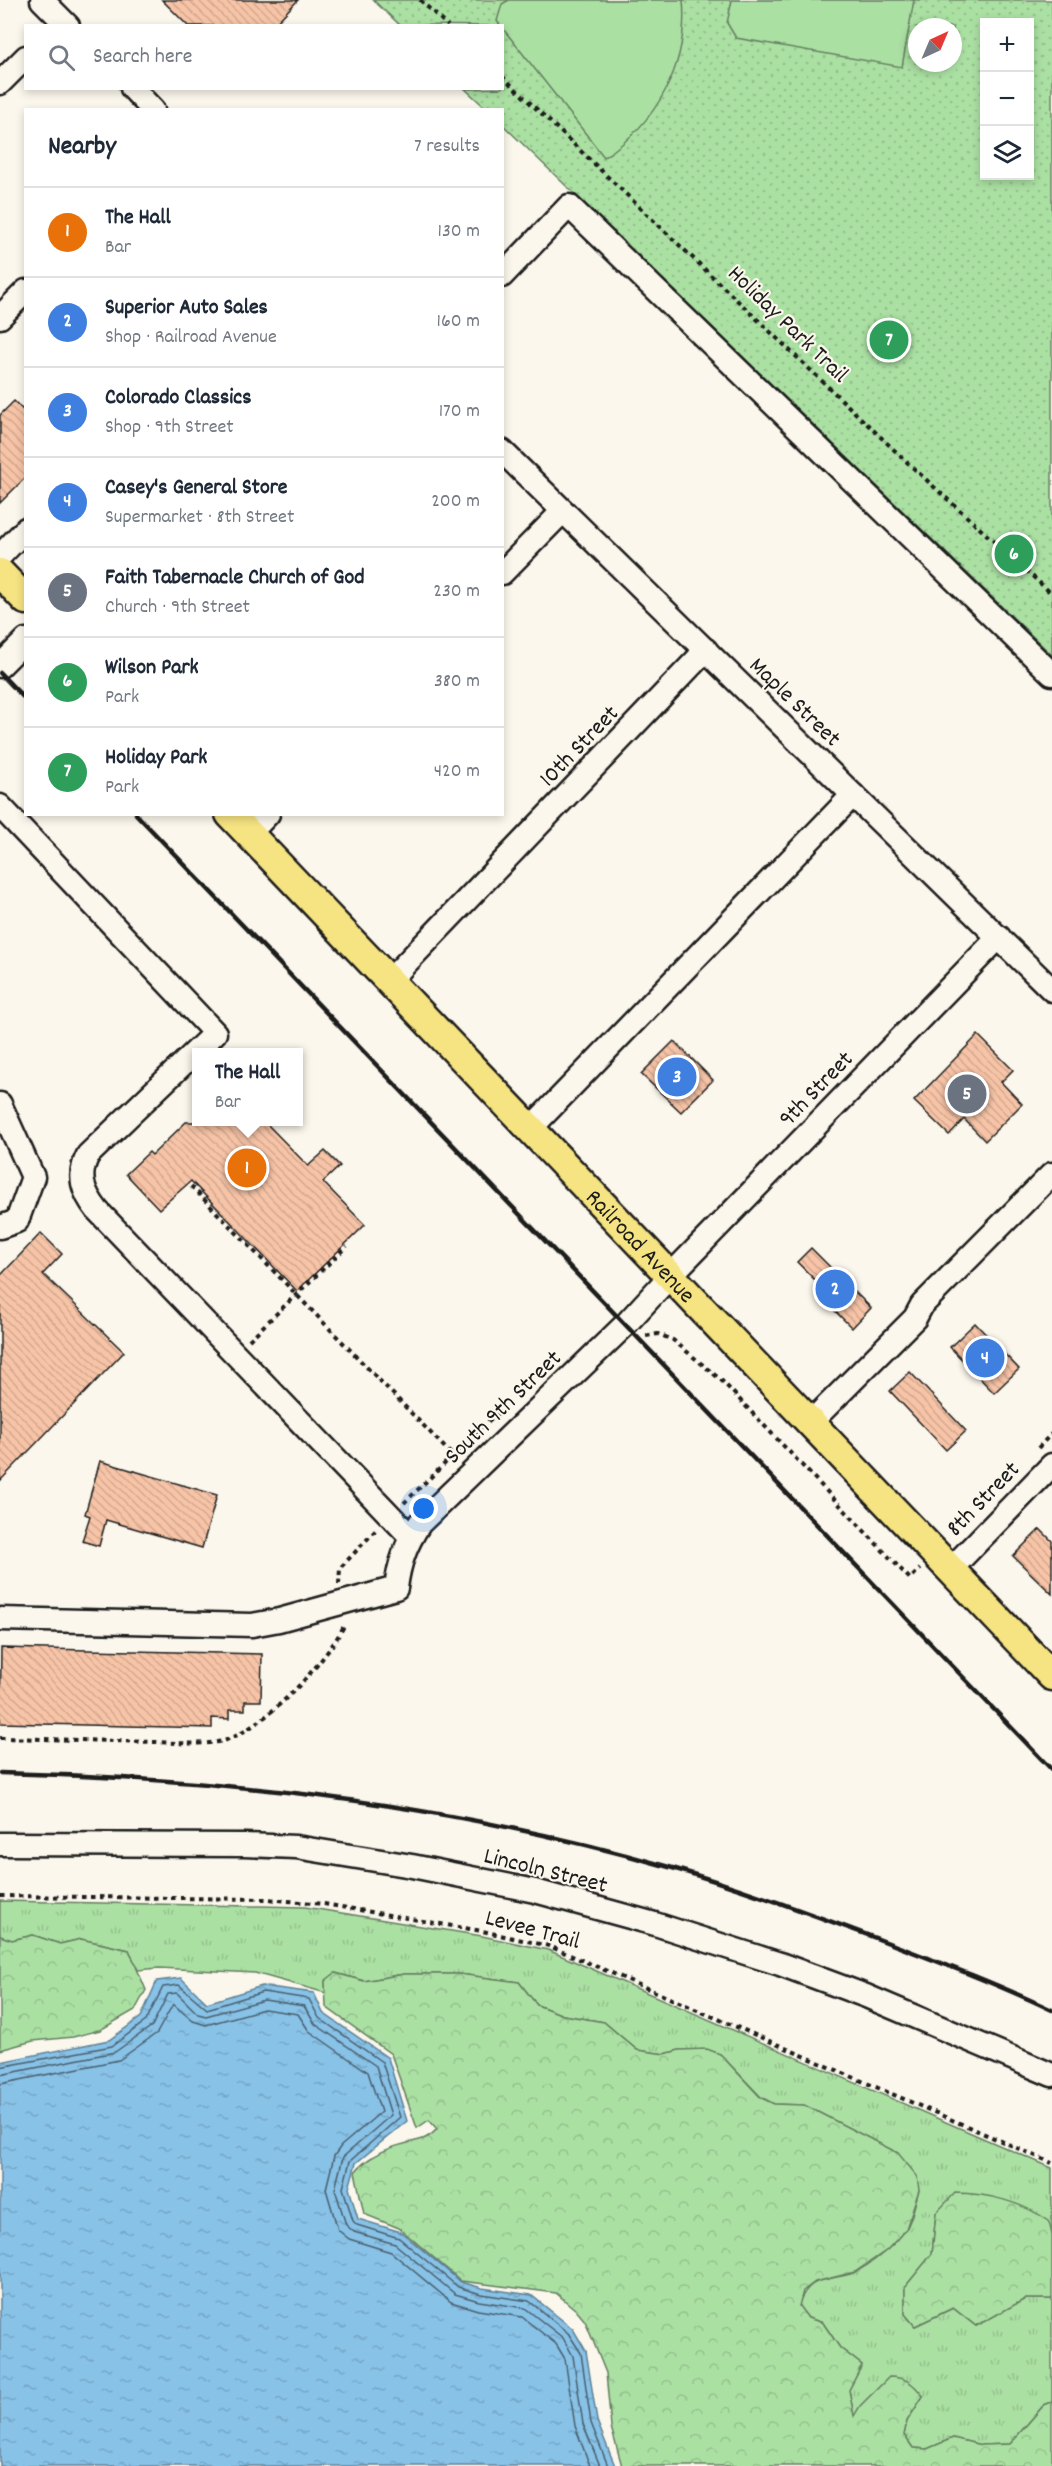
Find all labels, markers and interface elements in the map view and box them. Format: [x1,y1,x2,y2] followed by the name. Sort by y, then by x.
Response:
[908,18,962,72] north arrow
[980,18,1034,180] map controls
[980,18,1034,72] button: +
[24,24,504,90] search box
[45,41,78,74] icon: search
[93,42,192,73] text: Search here
[980,72,1034,126] button: −
[980,126,1034,180] button: layers
[48,129,116,166] text: Nearby
[414,133,480,161] text: 7 results
[105,203,171,234] text: The Hall
[65,218,70,246] text: 1
[438,218,480,246] text: 130 m
[105,234,131,262] text: Bar
[719,258,855,392] street label: Holiday Park Trail
[105,293,268,324] text: Superior Auto Sales
[63,308,72,336] text: 2
[437,308,480,336] text: 160 m
[870,318,908,362] pin: 7
[105,324,277,352] text: Shop · Railroad Avenue
[105,383,251,414] text: Colorado Classics
[63,398,72,426] text: 3
[439,398,480,426] text: 170 m
[105,414,234,442] text: Shop · 9th Street
[105,473,288,504] text: Casey's General Store
[63,488,72,516] text: 4
[431,488,480,516] text: 200 m
[105,504,294,532] text: Supermarket · 8th Street
[994,532,1034,576] pin: 6
[105,563,365,594] text: Faith Tabernacle Church of God
[63,578,72,606] text: 5
[433,578,480,606] text: 230 m
[105,594,250,622] text: Church · 9th Street
[740,650,848,756] street label: Maple Street
[105,653,199,684] text: Wilson Park
[63,668,72,696] text: 6
[434,668,480,696] text: 380 m
[105,684,139,712] text: Park
[533,698,628,796] street label: 10th Street
[105,743,207,774] text: Holiday Park
[64,758,71,786] text: 7
[434,758,480,786] text: 420 m
[105,774,139,802] text: Park
[772,1044,862,1136] street label: 9th Street
[192,1048,303,1126] popup
[658,1054,696,1100] pin: 3
[215,1058,280,1089] text: The Hall
[948,1072,986,1116] pin: 5
[215,1089,241,1117] text: Bar
[228,1146,266,1190] pin: 1
[576,1183,702,1312] street label: Railroad Avenue
[816,1266,854,1312] pin: 2
[966,1336,1004,1380] pin: 4
[438,1343,571,1473] street label: South 9th Street
[940,1455,1029,1545] street label: 8th Street
[409,1494,438,1523] your location
[480,1840,611,1904] street label: Lincoln Street
[481,1902,584,1960] street label: Levee Trail

